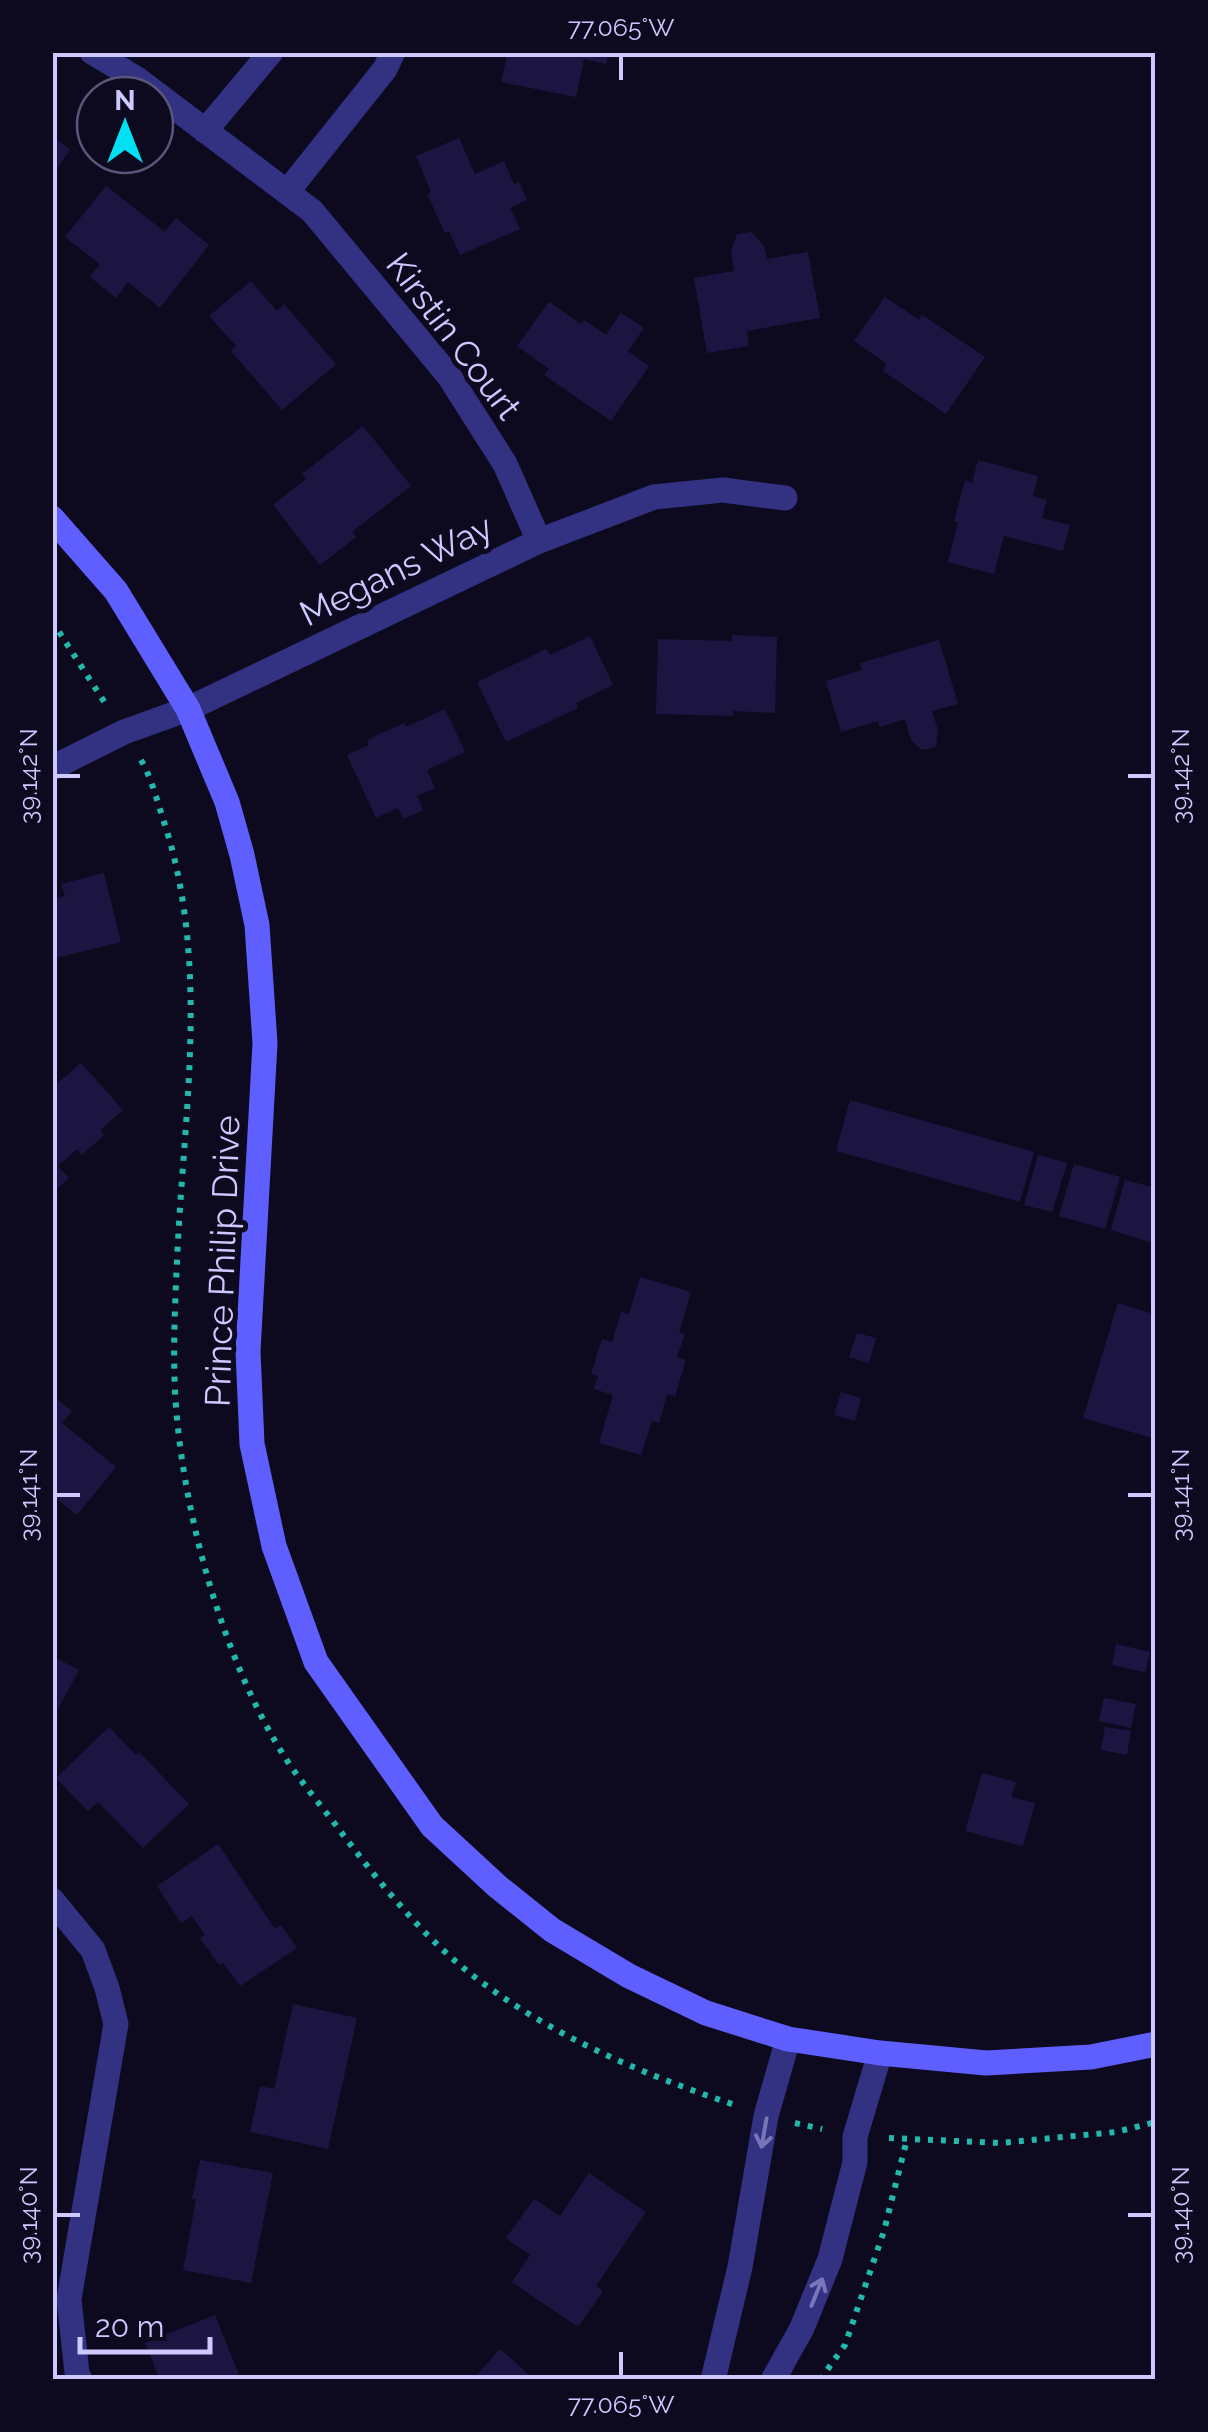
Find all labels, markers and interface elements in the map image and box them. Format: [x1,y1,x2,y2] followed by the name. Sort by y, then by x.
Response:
[568,12,674,42] text: 77.065°W
[75,75,175,175] north arrow
[114,84,136,117] text: N
[378,245,530,427] street label: Kirstin Court
[293,506,499,634] street label: Megans Way
[13,728,43,824] text: 39.142°N
[1165,728,1195,824] text: 39.142°N
[196,1115,248,1407] street label: Prince Philip Drive
[13,1448,43,1542] text: 39.141°N
[1165,1448,1195,1542] text: 39.141°N
[753,2116,772,2148] one-way arrow
[13,2166,43,2264] text: 39.140°N
[1165,2166,1195,2264] text: 39.140°N
[809,2278,827,2308] one-way arrow
[80,2292,210,2354] scale bar
[95,2309,164,2344] text: 20 m
[568,2389,674,2419] text: 77.065°W

